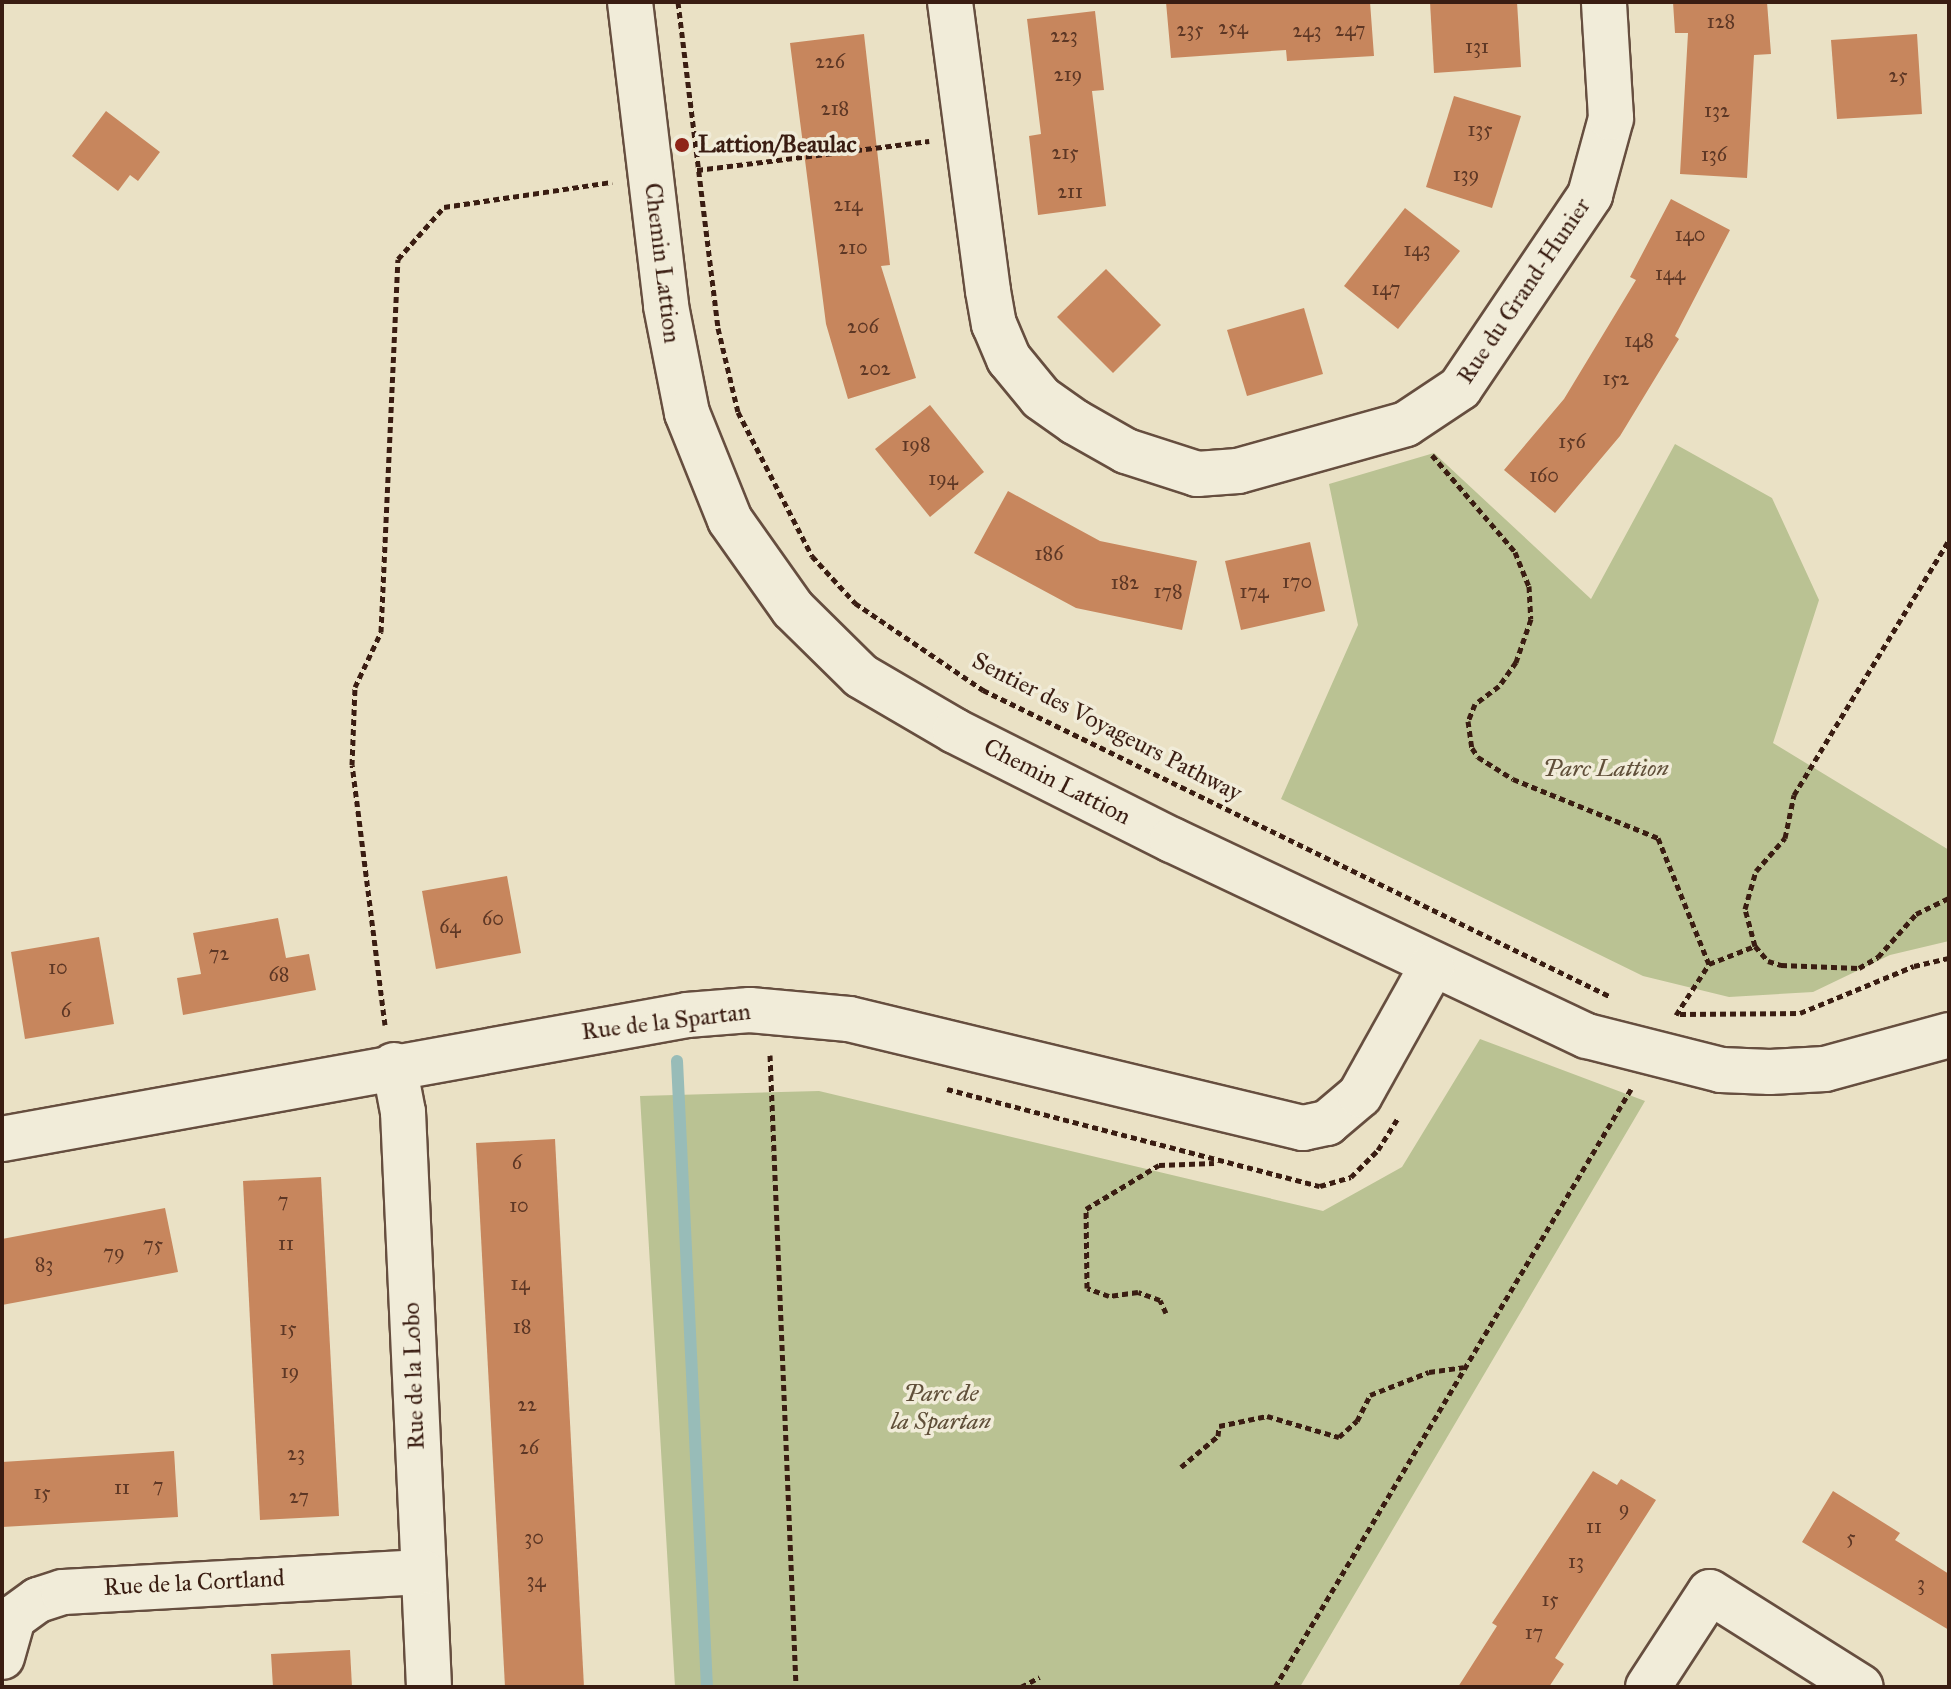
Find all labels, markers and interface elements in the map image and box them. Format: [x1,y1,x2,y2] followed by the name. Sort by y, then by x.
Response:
[1707,9,1735,33] house number: 128
[1218,15,1248,39] house number: 254
[1176,17,1204,41] house number: 235
[1335,17,1365,41] house number: 247
[1292,18,1322,42] house number: 243
[1050,23,1078,47] house number: 223
[1465,34,1489,58] house number: 131
[815,49,845,73] house number: 226
[1054,62,1082,86] house number: 219
[1888,63,1908,87] house number: 25
[821,96,849,120] house number: 218
[1704,98,1730,122] house number: 132
[1467,117,1493,141] house number: 135
[698,131,857,159] place label: Lattion/Beaulac
[673,136,691,154] marker: Lattion/Beaulac
[1052,140,1078,164] house number: 215
[1701,142,1727,166] house number: 136
[1453,162,1479,186] house number: 139
[1057,179,1083,203] house number: 211
[638,181,686,345] street label: Chemin Lattion
[834,192,862,216] house number: 214
[1451,193,1597,389] street label: Rue du Grand-Hunier
[1675,222,1705,246] house number: 140
[838,235,868,259] house number: 210
[1403,237,1431,261] house number: 143
[1655,261,1685,285] house number: 144
[1372,276,1400,300] house number: 147
[847,314,879,338] house number: 206
[1624,328,1654,352] house number: 148
[859,356,891,380] house number: 202
[1603,366,1629,390] house number: 152
[1558,429,1586,453] house number: 156
[901,432,931,456] house number: 198
[1529,463,1559,487] house number: 160
[928,466,958,490] house number: 194
[1035,541,1063,565] house number: 186
[1282,569,1312,593] house number: 170
[1111,570,1139,594] house number: 182
[1153,579,1183,603] house number: 178
[1239,579,1269,603] house number: 174
[967,646,1247,808] street label: Sentier des Voyageurs Pathway
[979,733,1135,831] street label: Chemin Lattion
[1543,755,1669,783] park label: Parc Lattion
[482,906,504,930] house number: 60
[439,914,461,938] house number: 64
[209,941,229,965] house number: 72
[48,955,68,979] house number: 10
[269,962,289,986] house number: 68
[580,997,752,1047] street label: Rue de la Spartan
[61,998,71,1022] house number: 6
[512,1150,522,1174] house number: 6
[278,1188,288,1212] house number: 7
[509,1193,529,1217] house number: 10
[278,1231,294,1255] house number: 11
[143,1232,163,1256] house number: 75
[103,1240,125,1264] house number: 79
[35,1252,53,1276] house number: 83
[510,1271,530,1295] house number: 14
[397,1302,431,1450] street label: Rue de la Lobo
[513,1314,531,1338] house number: 18
[279,1316,297,1340] house number: 15
[281,1359,299,1383] house number: 19
[891,1380,991,1436] park label: Parc de la Spartan
[517,1392,537,1416] house number: 22
[519,1435,539,1459] house number: 26
[287,1441,305,1465] house number: 23
[153,1473,163,1497] house number: 7
[114,1475,130,1499] house number: 11
[33,1480,51,1504] house number: 15
[289,1484,309,1508] house number: 27
[1619,1496,1629,1520] house number: 9
[1586,1514,1602,1538] house number: 11
[524,1525,544,1549] house number: 30
[1846,1525,1856,1549] house number: 5
[1568,1549,1584,1573] house number: 13
[103,1564,285,1602] street label: Rue de la Cortland
[526,1568,546,1592] house number: 34
[1917,1571,1925,1595] house number: 3
[1541,1587,1559,1611] house number: 15
[1525,1620,1543,1644] house number: 17

